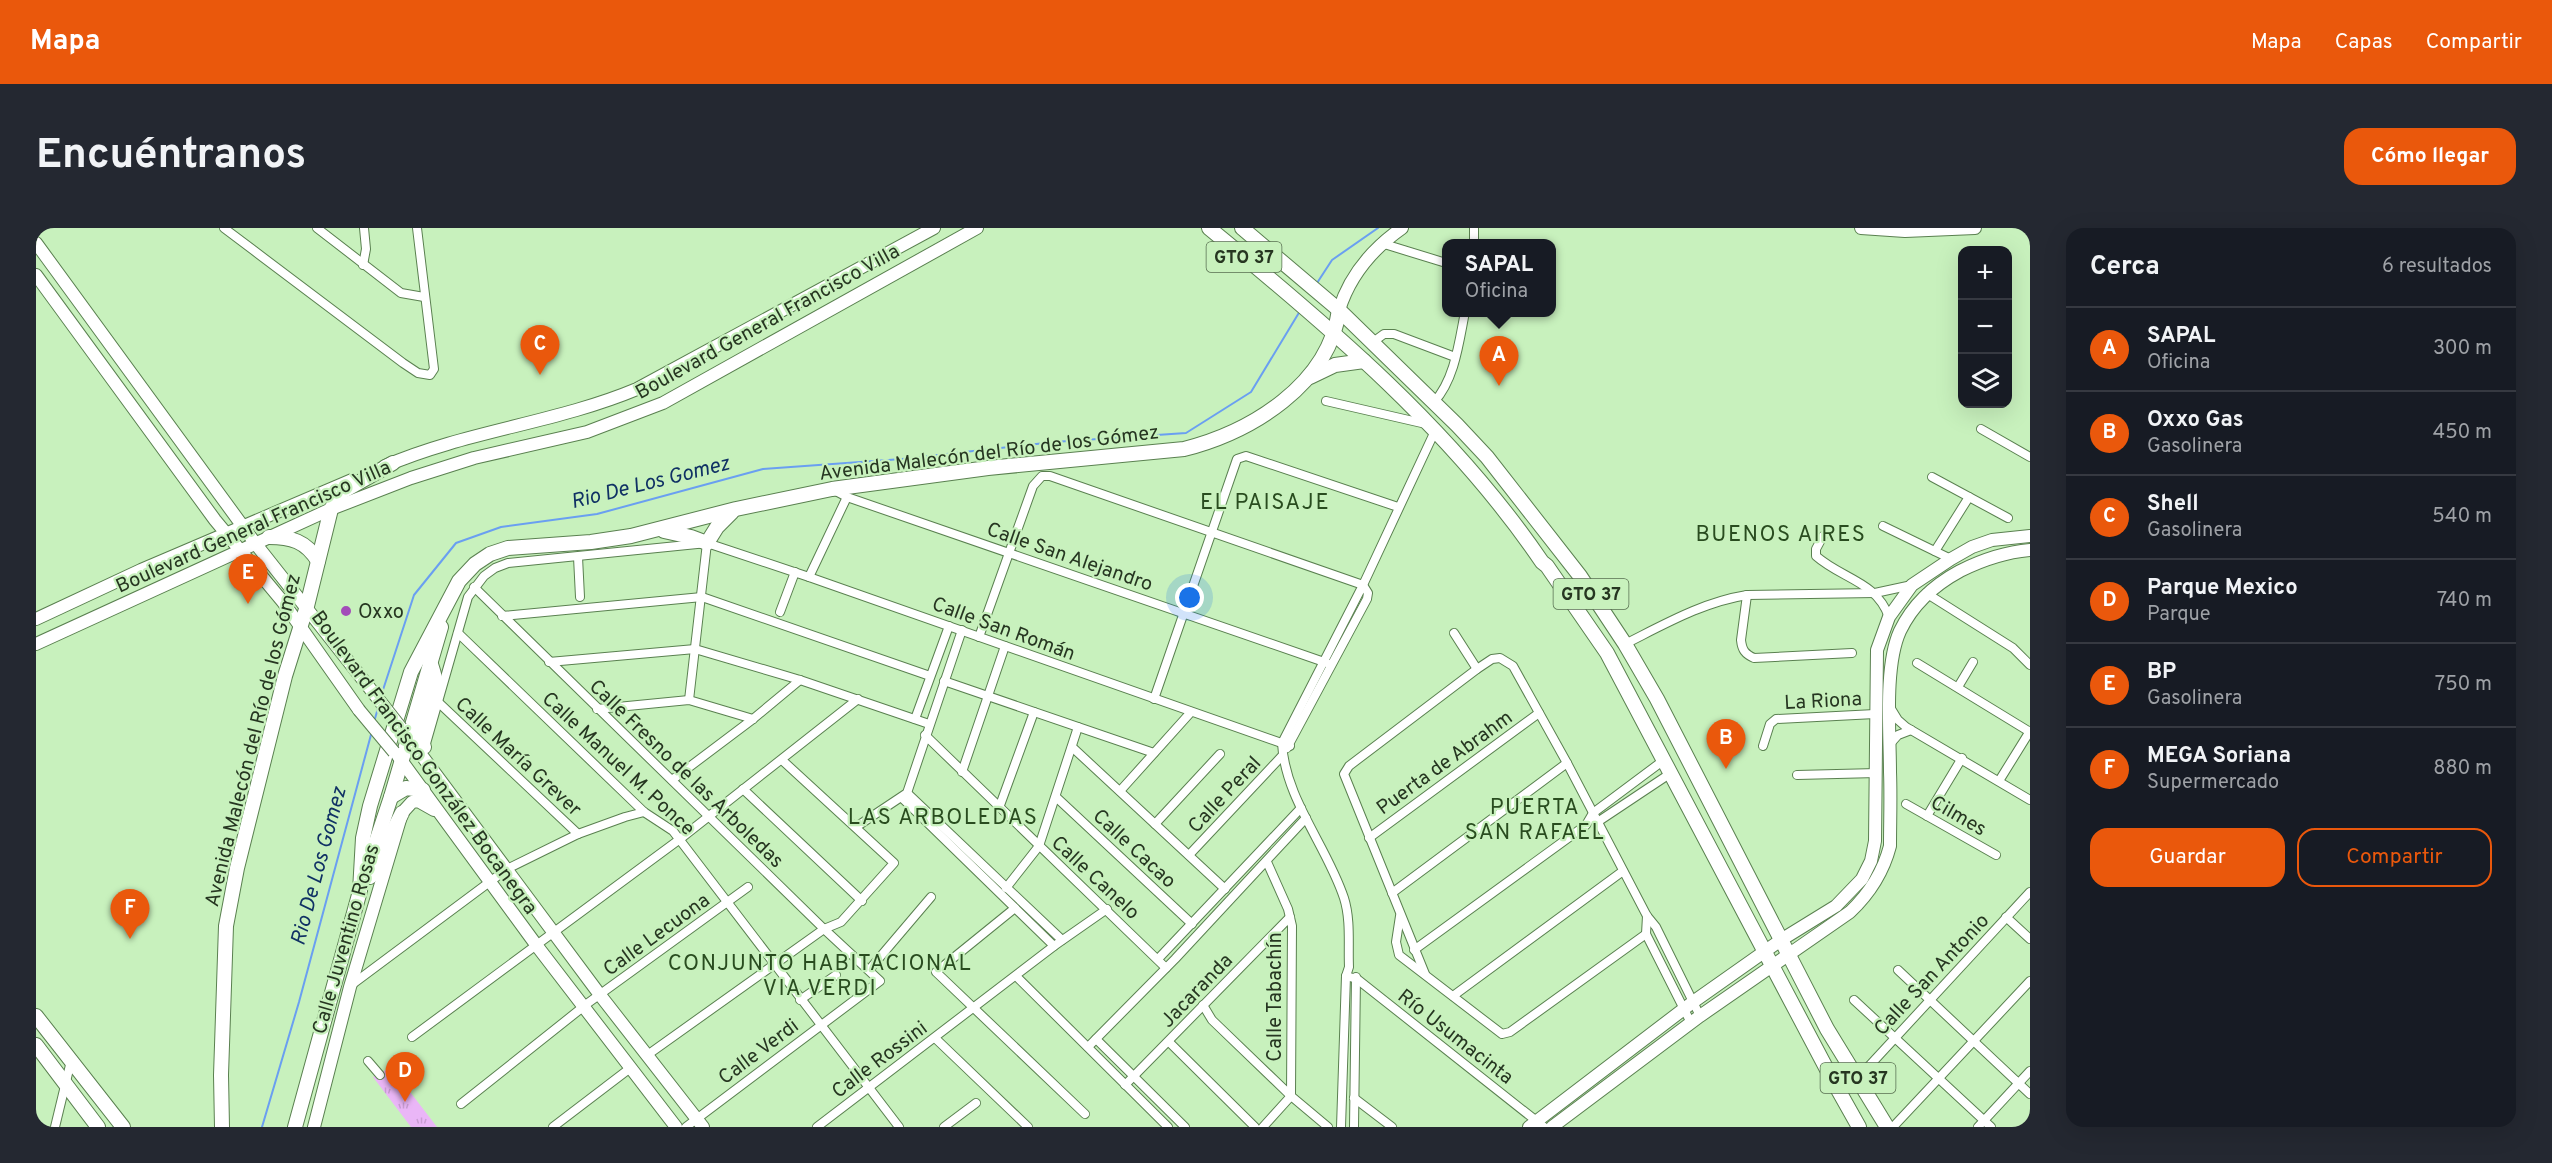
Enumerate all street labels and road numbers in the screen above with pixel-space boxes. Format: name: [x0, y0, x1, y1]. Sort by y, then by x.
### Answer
street label: Boulevard General Francisco Villa: [631, 239, 905, 406]
road number: GTO 37: [1206, 242, 1282, 272]
street label: Avenida Malecón del Río de los Gómez: [818, 420, 1161, 488]
street label: Boulevard General Francisco Villa: [112, 455, 395, 600]
street label: Calle San Alejandro: [983, 517, 1156, 599]
street label: Avenida Malecón del Río de los Gómez: [200, 571, 308, 910]
road number: GTO 37: [1554, 579, 1628, 609]
street label: Calle San Román: [928, 592, 1079, 668]
street label: Boulevard Francisco González Bocanegra: [304, 606, 543, 920]
street label: Calle Fresno de las Arboledas: [583, 674, 789, 874]
street label: Calle Manuel M. Ponce: [536, 687, 700, 842]
street label: La Riona: [1784, 687, 1863, 717]
street label: Calle María Grever: [449, 692, 587, 823]
street label: Puerta de Abrahm: [1372, 705, 1518, 822]
street label: Calle Peral: [1183, 751, 1268, 839]
street label: Cilmes: [1925, 790, 1991, 843]
street label: Calle Cacao: [1086, 804, 1181, 895]
street label: Calle Canelo: [1045, 831, 1144, 926]
street label: Calle Juventino Rosas: [307, 842, 386, 1038]
street label: Calle Lecuona: [599, 888, 716, 983]
street label: Calle San Antonio: [1869, 909, 1996, 1042]
street label: Calle Tabachín: [1263, 932, 1289, 1062]
street label: Jacaranda: [1156, 949, 1239, 1034]
street label: Río Usumacinta: [1392, 984, 1518, 1091]
street label: Calle Verdi: [714, 1014, 805, 1091]
street label: Calle Rossini: [827, 1016, 933, 1105]
road number: GTO 37: [1820, 1063, 1896, 1093]

